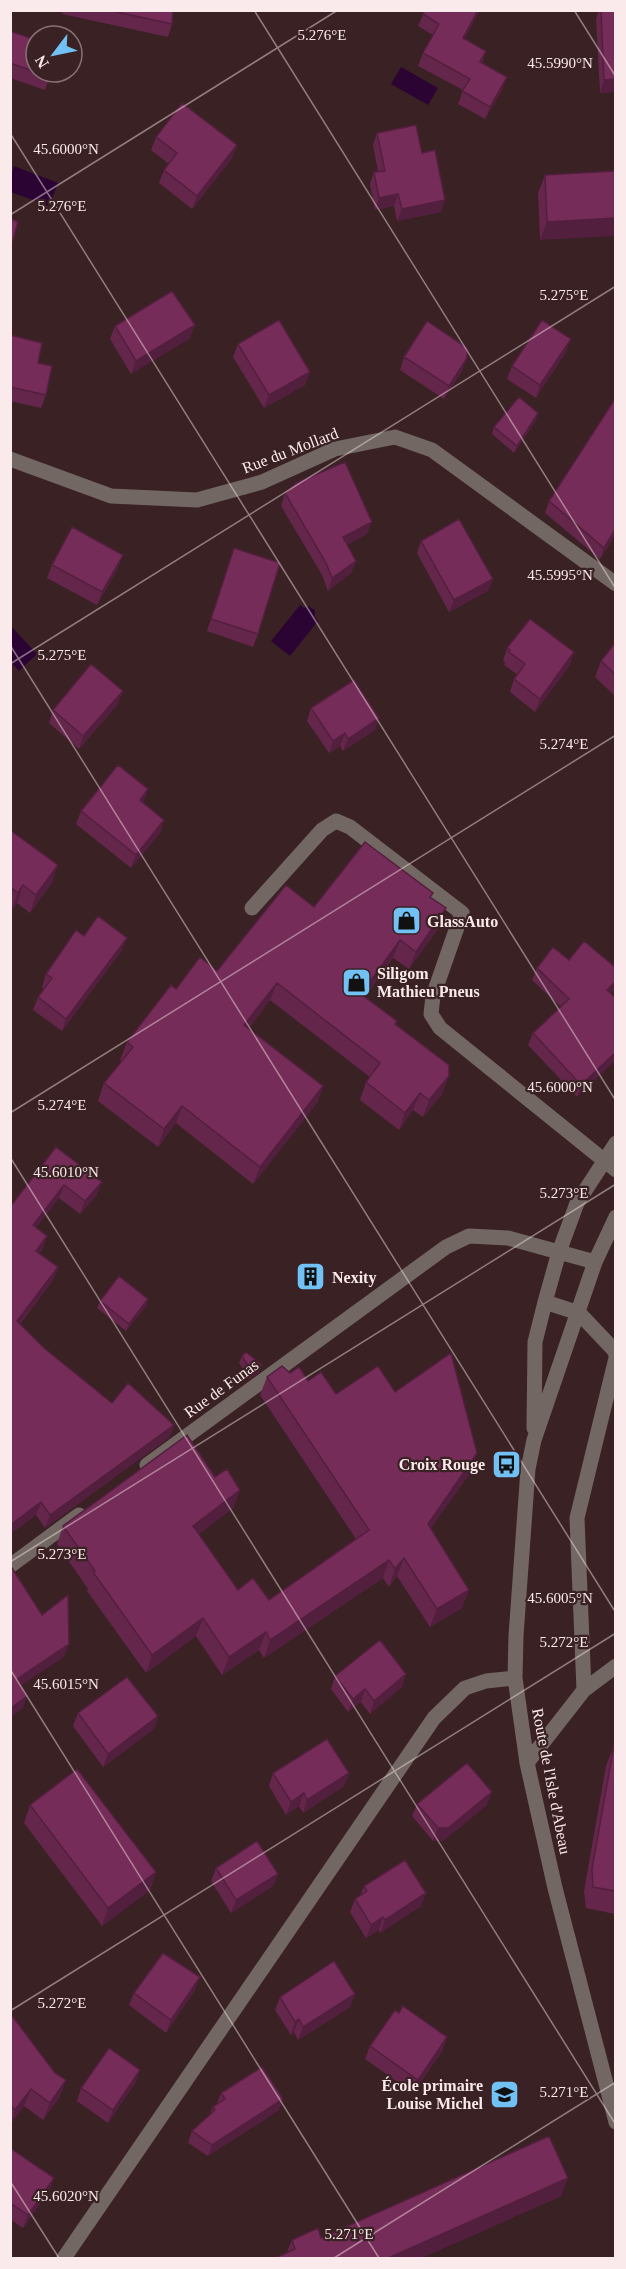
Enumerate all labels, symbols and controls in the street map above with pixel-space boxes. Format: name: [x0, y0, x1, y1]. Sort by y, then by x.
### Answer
north arrow: [24, 24, 84, 84]
text: 5.276°E: [298, 27, 346, 43]
text: N: [31, 52, 52, 71]
text: 45.5990°N: [527, 55, 593, 71]
text: 45.6000°N: [33, 141, 99, 157]
text: 5.276°E: [38, 198, 86, 214]
text: 5.275°E: [540, 287, 588, 303]
street label: Rue du Mollard: [240, 424, 341, 477]
text: 45.5995°N: [527, 567, 593, 583]
text: 5.275°E: [38, 647, 86, 663]
text: 5.274°E: [540, 736, 588, 752]
shop icon: GlassAuto: [390, 905, 422, 937]
place label: GlassAuto: [427, 913, 498, 930]
place label: Siligom Mathieu Pneus: [377, 965, 480, 1000]
shop icon: Siligom Mathieu Pneus: [340, 966, 372, 998]
text: 45.6000°N: [527, 1079, 593, 1095]
text: 5.274°E: [38, 1097, 86, 1113]
text: 45.6010°N: [33, 1164, 99, 1180]
text: 5.273°E: [540, 1185, 588, 1201]
building icon: Nexity: [295, 1261, 327, 1293]
place label: Nexity: [332, 1269, 376, 1287]
street label: Rue de Funas: [181, 1356, 262, 1421]
bus stop icon: Croix Rouge: [490, 1448, 522, 1480]
place label: Croix Rouge: [399, 1456, 485, 1474]
text: 5.273°E: [38, 1546, 86, 1562]
text: 45.6005°N: [527, 1590, 593, 1606]
text: 5.272°E: [540, 1634, 588, 1650]
text: 45.6015°N: [33, 1676, 99, 1692]
street label: Route de l'Isle d'Abeau: [529, 1707, 574, 1856]
text: 5.272°E: [38, 1995, 86, 2011]
place label: École primaire Louise Michel: [382, 2076, 484, 2112]
school or university icon: École primaire Louise Michel: [488, 2078, 520, 2110]
text: 5.271°E: [540, 2084, 588, 2100]
text: 45.6020°N: [33, 2188, 99, 2204]
text: 5.271°E: [325, 2226, 373, 2242]

